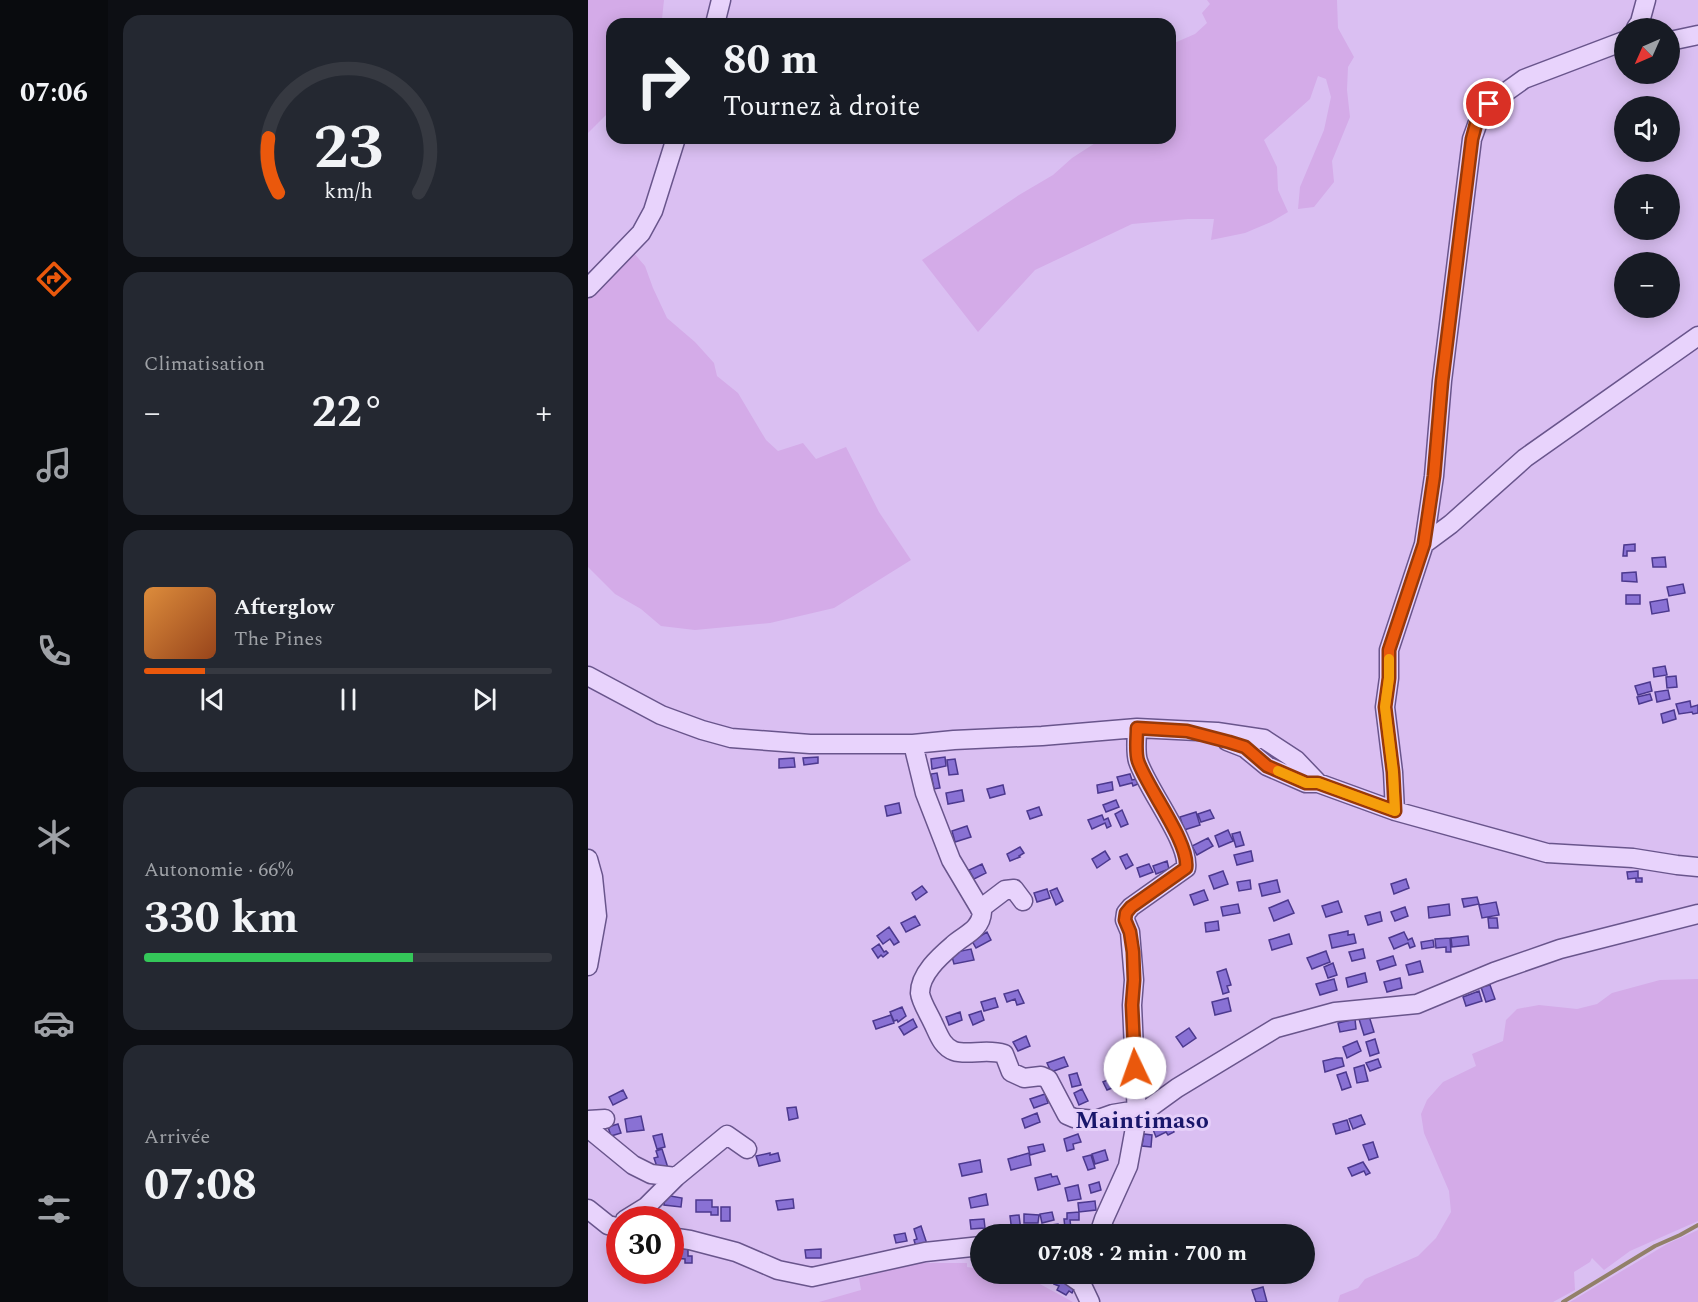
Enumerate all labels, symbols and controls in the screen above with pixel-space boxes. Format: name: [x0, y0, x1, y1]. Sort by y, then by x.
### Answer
north arrow: [1614, 18, 1680, 84]
map controls: [1614, 18, 1680, 318]
text: 80 m: [723, 29, 818, 92]
icon: right: [624, 42, 702, 120]
text: 07:06: [20, 72, 88, 114]
pin: [1463, 78, 1514, 129]
text: Tournez à droite: [723, 86, 920, 128]
icon: arrive: [1472, 87, 1505, 120]
button: sound: [1614, 96, 1680, 162]
text: 23: [313, 101, 383, 196]
button: +: [1614, 174, 1680, 240]
text: km/h: [324, 176, 372, 209]
button: −: [1614, 252, 1680, 318]
icon: directions: [33, 258, 75, 300]
text: Climatisation: [144, 349, 265, 379]
text: 22°: [312, 378, 385, 447]
text: −: [144, 388, 161, 438]
text: +: [536, 388, 552, 438]
icon: music: [33, 444, 75, 486]
text: Afterglow: [234, 591, 334, 624]
text: The Pines: [234, 624, 323, 654]
icon: phone: [33, 630, 75, 672]
icon: previous: [196, 683, 229, 716]
icon: pause: [332, 683, 365, 716]
icon: next: [468, 683, 501, 716]
icon: climate: [33, 816, 75, 858]
text: Autonomie · 66%: [144, 855, 293, 885]
text: 330 km: [144, 884, 299, 953]
icon: car: [33, 1002, 75, 1044]
position arrow: [1103, 1036, 1167, 1100]
district label: Maintimaso: [1075, 1103, 1209, 1139]
text: Arrivée: [144, 1122, 210, 1152]
text: 07:08: [144, 1151, 257, 1220]
icon: filters: [33, 1188, 75, 1230]
speed limit sign: 30: [606, 1206, 684, 1284]
text: 07:08 · 2 min · 700 m: [1038, 1237, 1247, 1270]

